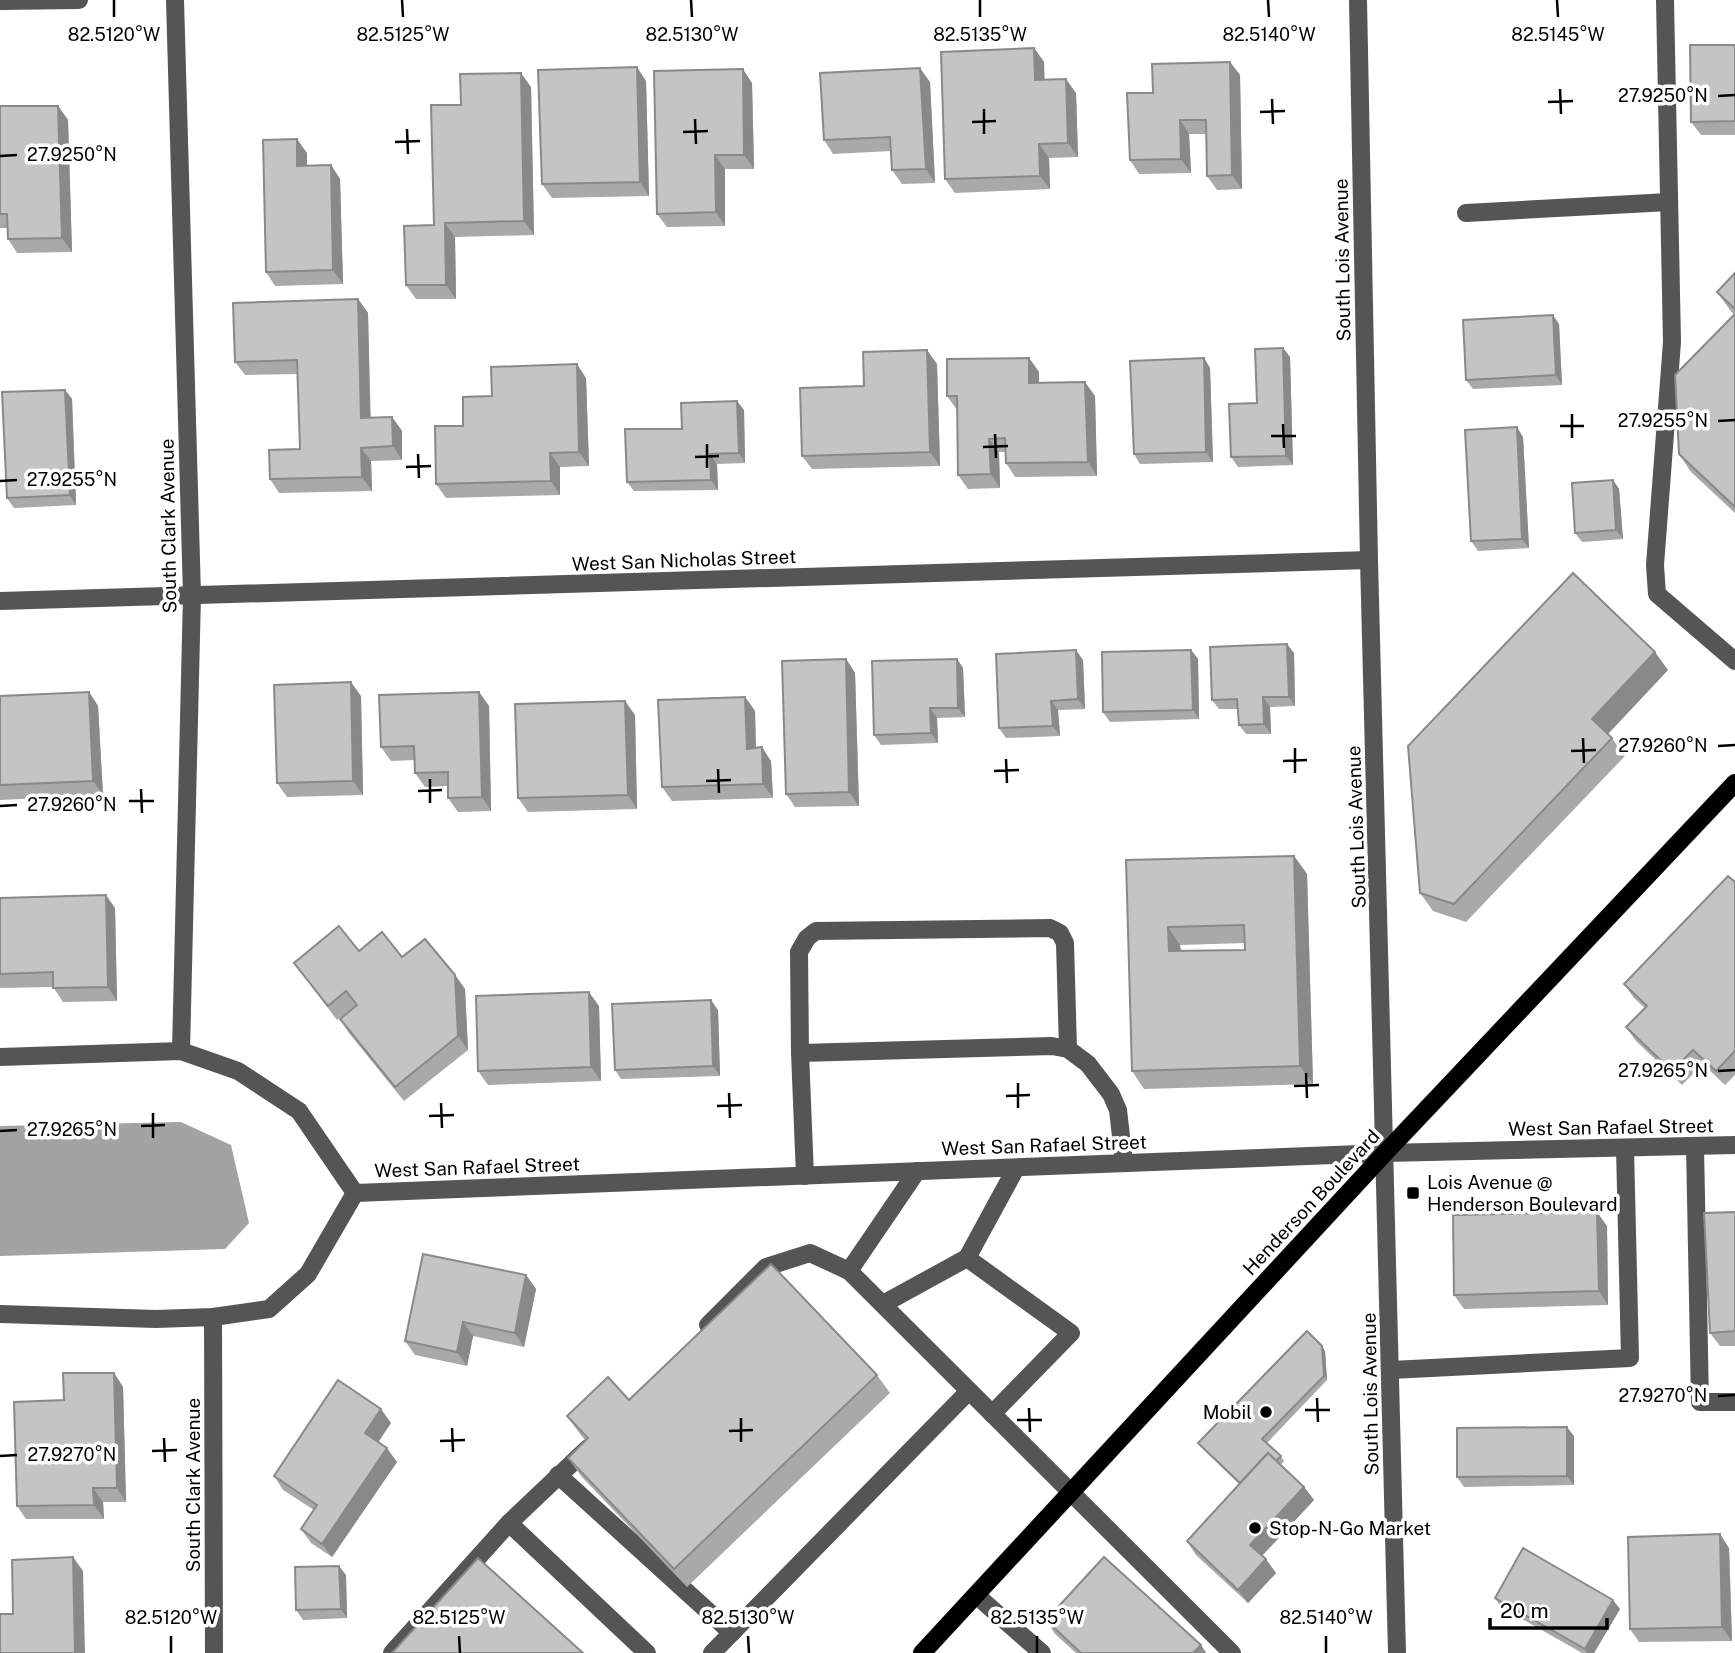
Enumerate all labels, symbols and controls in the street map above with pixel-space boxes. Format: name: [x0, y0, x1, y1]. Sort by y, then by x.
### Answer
text: 82.5120°W: [68, 24, 160, 45]
text: 82.5125°W: [356, 24, 450, 45]
text: 82.5130°W: [645, 24, 739, 45]
text: 82.5135°W: [933, 24, 1027, 45]
text: 82.5140°W: [1222, 24, 1316, 45]
text: 82.5145°W: [1511, 24, 1605, 45]
text: 27.9250°N: [1618, 85, 1708, 106]
text: 27.9250°N: [27, 144, 117, 165]
street label: South Lois Avenue: [1330, 178, 1354, 342]
text: 27.9255°N: [1618, 410, 1708, 431]
street label: South Clark Avenue: [155, 438, 181, 614]
text: 27.9255°N: [27, 469, 117, 490]
street label: West San Nicholas Street: [571, 545, 797, 575]
text: 27.9260°N: [1618, 735, 1708, 756]
street label: South Lois Avenue: [1342, 745, 1370, 909]
text: 27.9260°N: [27, 794, 117, 815]
text: 27.9265°N: [1618, 1060, 1708, 1081]
street label: West San Rafael Street: [1508, 1114, 1714, 1140]
text: 27.9265°N: [27, 1119, 117, 1140]
street label: Henderson Boulevard: [1238, 1125, 1384, 1279]
street label: West San Rafael Street: [941, 1130, 1147, 1160]
street label: West San Rafael Street: [374, 1152, 580, 1182]
place label: Lois Avenue @ Henderson Boulevard: [1427, 1171, 1618, 1215]
marker: Lois Avenue @ Henderson Boulevard: [1405, 1185, 1421, 1201]
street label: South Lois Avenue: [1358, 1312, 1382, 1476]
text: 27.9270°N: [1619, 1385, 1707, 1406]
street label: South Clark Avenue: [182, 1398, 204, 1572]
place label: Mobil: [1203, 1401, 1252, 1423]
marker: Mobil: [1258, 1404, 1274, 1420]
text: 27.9270°N: [28, 1444, 116, 1465]
place label: Stop-N-Go Market: [1269, 1517, 1431, 1539]
marker: Stop-N-Go Market: [1247, 1520, 1263, 1536]
scale bar: [1490, 1586, 1607, 1630]
text: 20 m: [1500, 1598, 1549, 1623]
text: 82.5120°W: [125, 1607, 217, 1628]
text: 82.5125°W: [412, 1607, 506, 1628]
text: 82.5130°W: [701, 1607, 795, 1628]
text: 82.5135°W: [990, 1607, 1084, 1628]
text: 82.5140°W: [1279, 1607, 1373, 1628]

